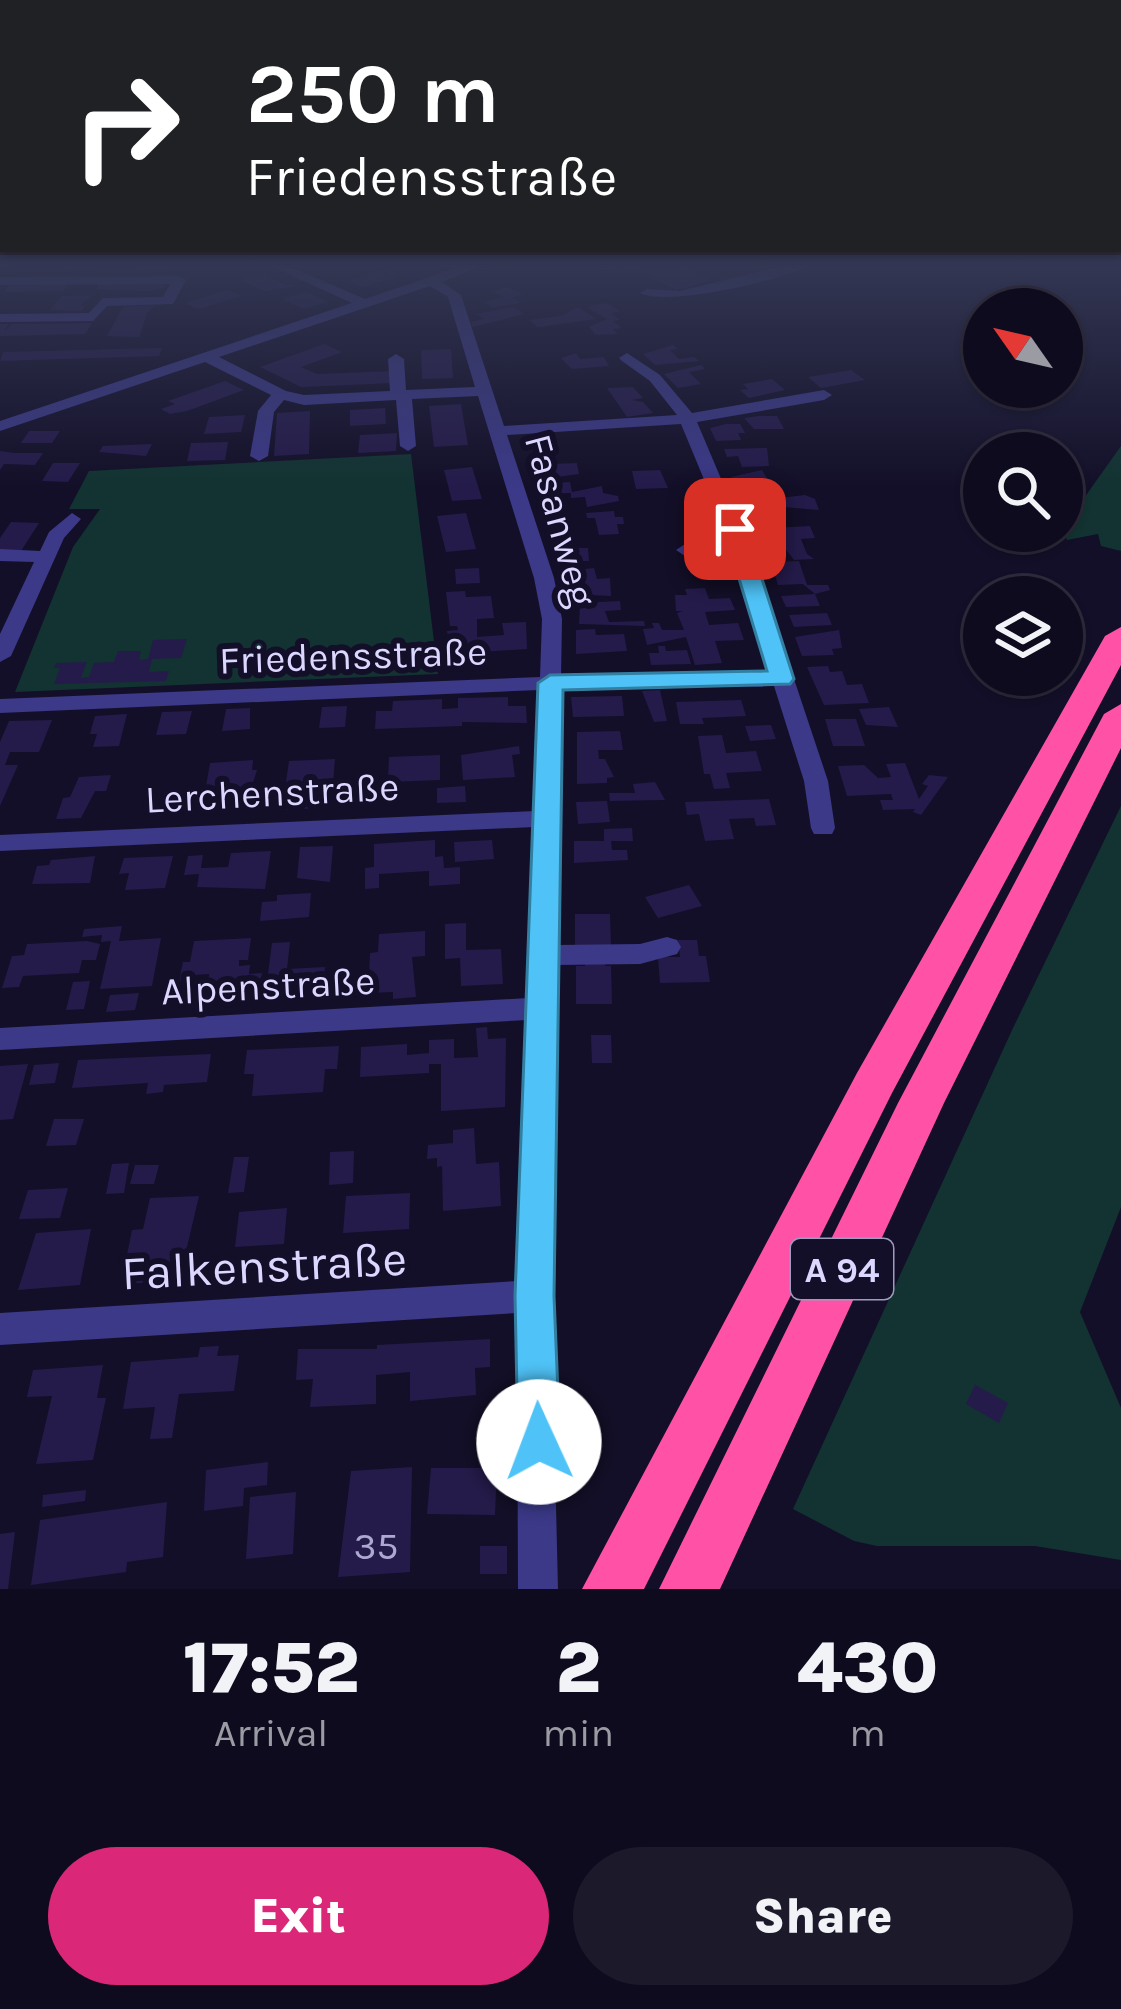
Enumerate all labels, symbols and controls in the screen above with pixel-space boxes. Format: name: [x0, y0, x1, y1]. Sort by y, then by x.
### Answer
text: 250 m: [246, 45, 500, 143]
icon: right: [48, 48, 204, 204]
text: Friedensstraße: [246, 145, 617, 209]
north arrow: [963, 288, 1083, 408]
map controls: [963, 288, 1083, 696]
street label: Fasanweg: [515, 429, 605, 612]
button: search: [963, 432, 1083, 552]
pin: [684, 478, 786, 580]
icon: arrive: [702, 496, 768, 562]
button: layers: [963, 576, 1083, 696]
street label: Friedensstraße: [218, 628, 488, 684]
street label: Lerchenstraße: [144, 763, 400, 823]
street label: Alpenstraße: [160, 957, 376, 1015]
street label: Falkenstraße: [120, 1231, 408, 1301]
road number: A 94: [791, 1239, 893, 1299]
position arrow: [476, 1379, 602, 1505]
house number: 35: [353, 1523, 399, 1569]
text: 17:52: [183, 1626, 360, 1710]
text: 2: [555, 1626, 601, 1710]
text: 430: [797, 1626, 938, 1710]
text: Arrival: [214, 1710, 328, 1756]
text: min: [542, 1710, 614, 1756]
text: m: [849, 1710, 886, 1756]
button: Exit: [48, 1847, 549, 1985]
button: Share: [573, 1847, 1073, 1985]

